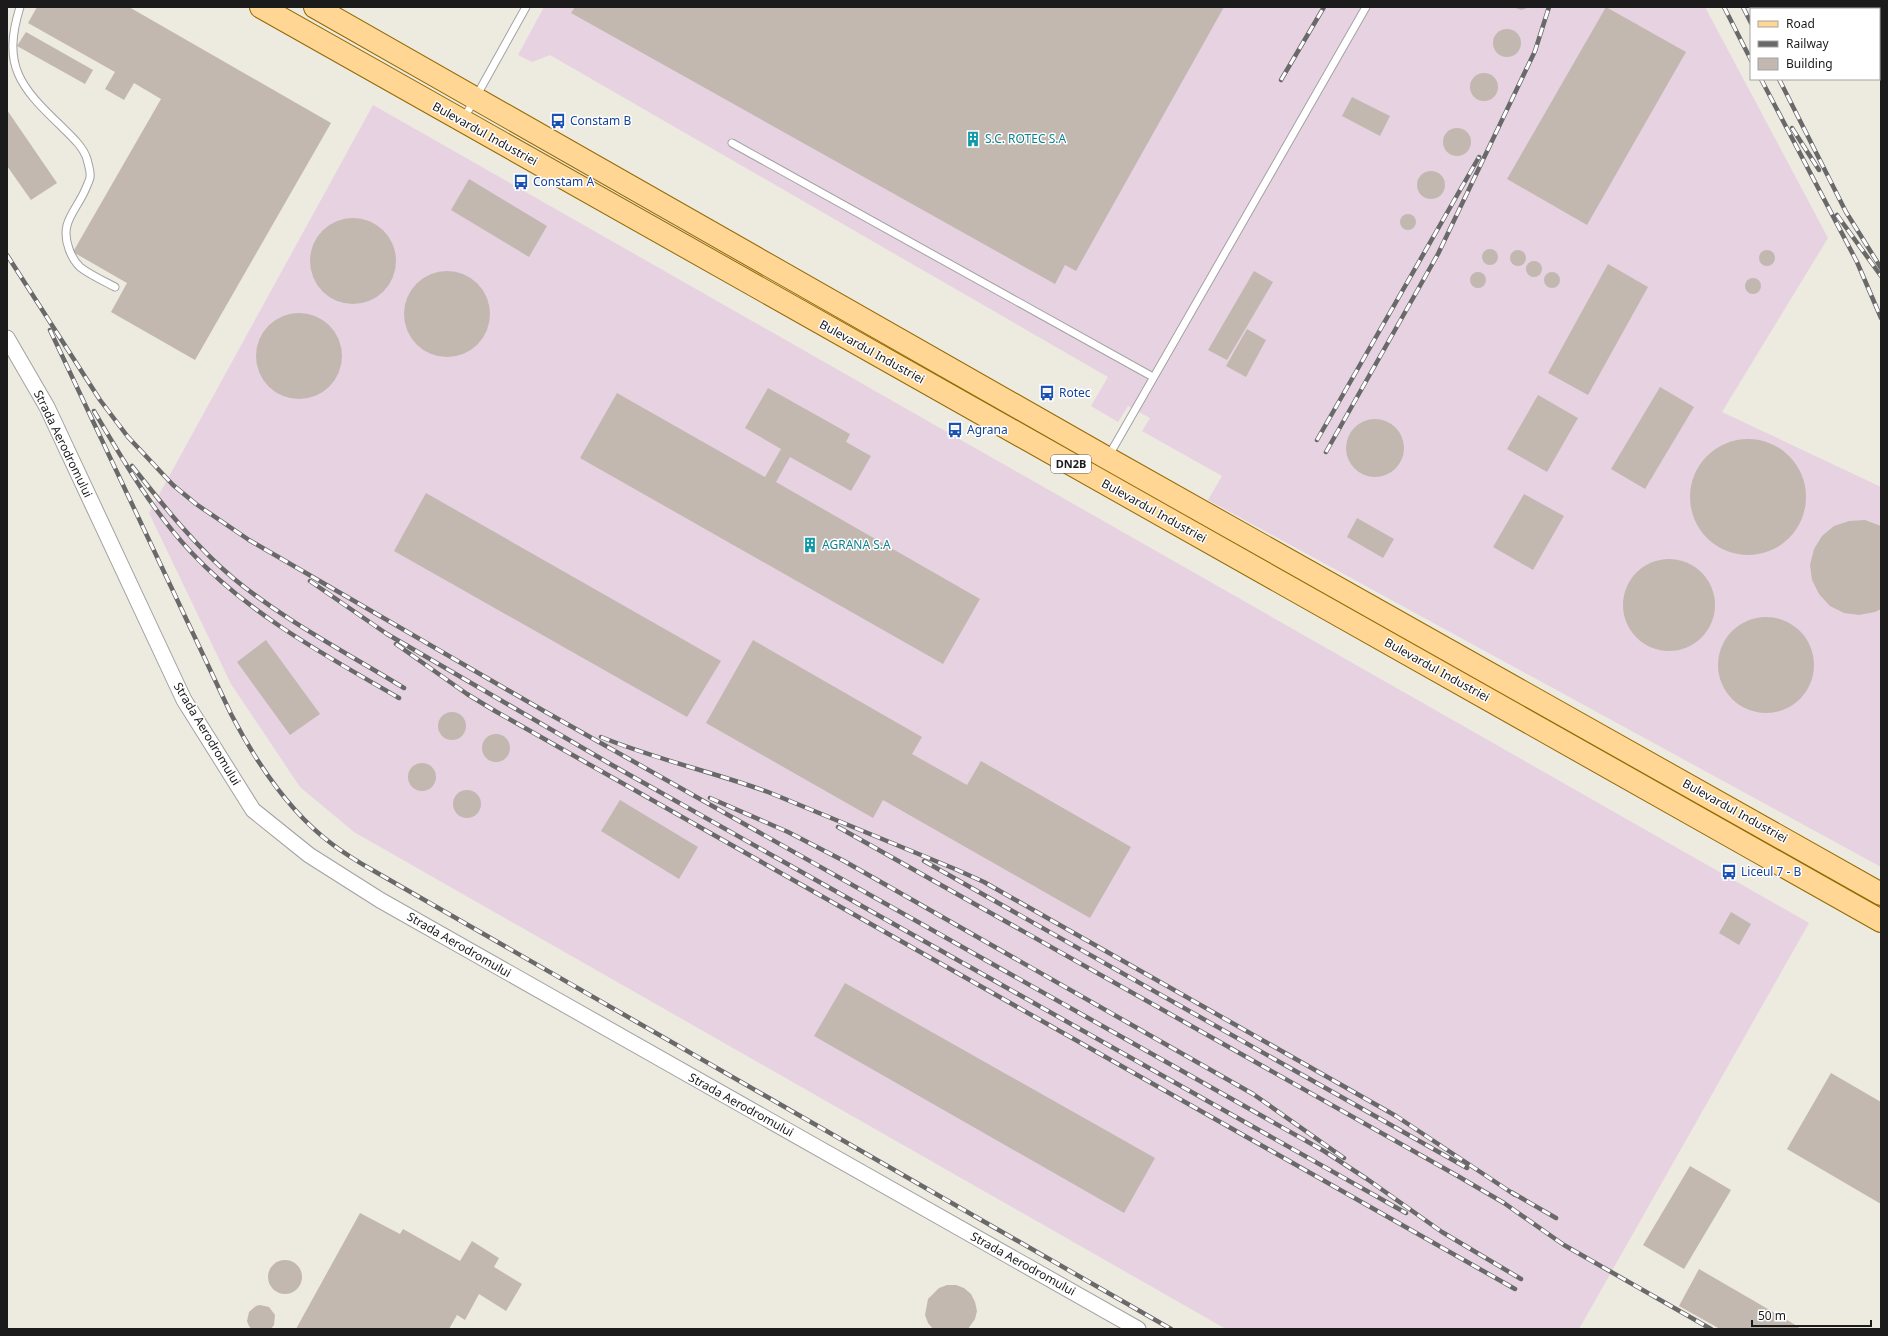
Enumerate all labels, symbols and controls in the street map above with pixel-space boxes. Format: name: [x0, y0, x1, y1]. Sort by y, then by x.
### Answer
legend: [1750, 8, 1880, 80]
text: Road: [1786, 15, 1815, 32]
text: Railway: [1786, 35, 1830, 52]
text: Building: [1786, 55, 1833, 72]
street label: Bulevardul Industriei: [430, 98, 541, 170]
bus stop icon: Constam B: [549, 112, 567, 130]
place label: Constam B: [570, 112, 631, 129]
building icon: S.C. ROTEC S.A: [964, 130, 982, 148]
place label: S.C. ROTEC S.A: [985, 130, 1066, 147]
bus stop icon: Constam A: [512, 173, 530, 191]
place label: Constam A: [533, 173, 594, 190]
street label: Bulevardul Industriei: [817, 316, 928, 388]
bus stop icon: Rotec: [1038, 384, 1056, 402]
place label: Rotec: [1059, 384, 1091, 401]
street label: Strada Aerodromului: [30, 387, 97, 500]
bus stop icon: Agrana: [946, 421, 964, 439]
place label: Agrana: [967, 421, 1008, 438]
road number: DN2B: [1051, 455, 1091, 473]
street label: Bulevardul Industriei: [1099, 475, 1210, 547]
building icon: AGRANA S.A: [801, 536, 819, 554]
place label: AGRANA S.A: [822, 536, 891, 553]
street label: Bulevardul Industriei: [1382, 634, 1493, 706]
street label: Strada Aerodromului: [170, 679, 245, 789]
street label: Bulevardul Industriei: [1680, 775, 1791, 847]
bus stop icon: Liceul 7 - B: [1720, 863, 1738, 881]
place label: Liceul 7 - B: [1741, 863, 1802, 880]
street label: Strada Aerodromului: [404, 908, 514, 981]
street label: Strada Aerodromului: [686, 1069, 797, 1141]
street label: Strada Aerodromului: [968, 1228, 1079, 1300]
scale bar: [1752, 1302, 1871, 1328]
text: 50 m: [1758, 1307, 1786, 1324]

